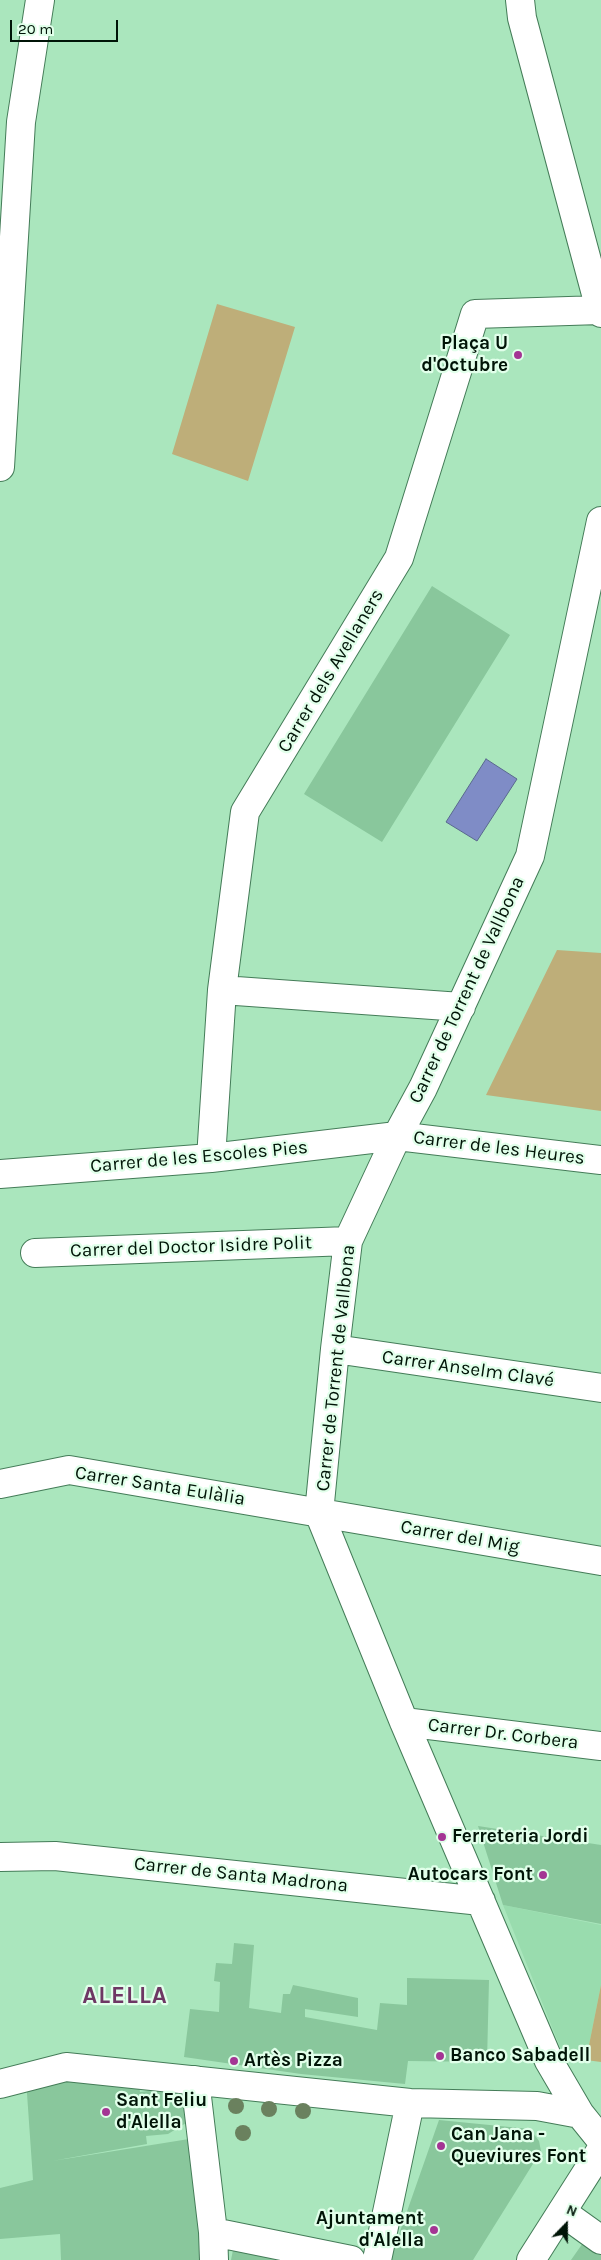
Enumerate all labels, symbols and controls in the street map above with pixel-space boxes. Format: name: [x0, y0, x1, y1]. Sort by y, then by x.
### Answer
scale bar: [12, 10, 120, 42]
text: 20 m: [18, 20, 53, 38]
place label: Plaça U d'Octubre: [421, 333, 508, 377]
marker: Plaça U d'Octubre: [512, 349, 524, 361]
street label: Carrer dels Avellaners: [273, 585, 389, 757]
street label: Carrer de Torrent de Vallbona: [404, 873, 530, 1107]
street label: Carrer de les Heures: [412, 1126, 586, 1170]
street label: Carrer de les Escoles Pies: [89, 1136, 309, 1178]
street label: Carrer del Doctor Isidre Polit: [70, 1231, 312, 1263]
street label: Carrer de Torrent de Vallbona: [312, 1244, 360, 1492]
street label: Carrer Anselm Clavé: [381, 1346, 555, 1392]
street label: Carrer Santa Eulàlia: [73, 1461, 247, 1511]
street label: Carrer del Mig: [399, 1515, 521, 1559]
street label: Carrer Dr. Corbera: [426, 1713, 580, 1755]
place label: Ferreteria Jordi: [452, 1826, 589, 1848]
marker: Ferreteria Jordi: [436, 1831, 448, 1843]
street label: Carrer de Santa Madrona: [133, 1852, 349, 1898]
place label: Autocars Font: [408, 1864, 533, 1886]
marker: Autocars Font: [537, 1869, 549, 1881]
district label: ALELLA: [81, 1982, 169, 2010]
place label: Banco Sabadell: [450, 2045, 590, 2067]
place label: Artès Pizza: [244, 2050, 343, 2072]
marker: Banco Sabadell: [434, 2050, 446, 2062]
marker: Artès Pizza: [228, 2055, 240, 2067]
place label: Sant Feliu d'Alella: [116, 2090, 207, 2134]
marker: Sant Feliu d'Alella: [100, 2106, 112, 2118]
place label: Can Jana - Queviures Font: [451, 2124, 586, 2168]
marker: Can Jana - Queviures Font: [435, 2140, 447, 2152]
north arrow: [541, 2200, 591, 2250]
text: N: [564, 2201, 580, 2220]
place label: Ajuntament d'Alella: [316, 2208, 424, 2252]
marker: Ajuntament d'Alella: [428, 2224, 440, 2236]

